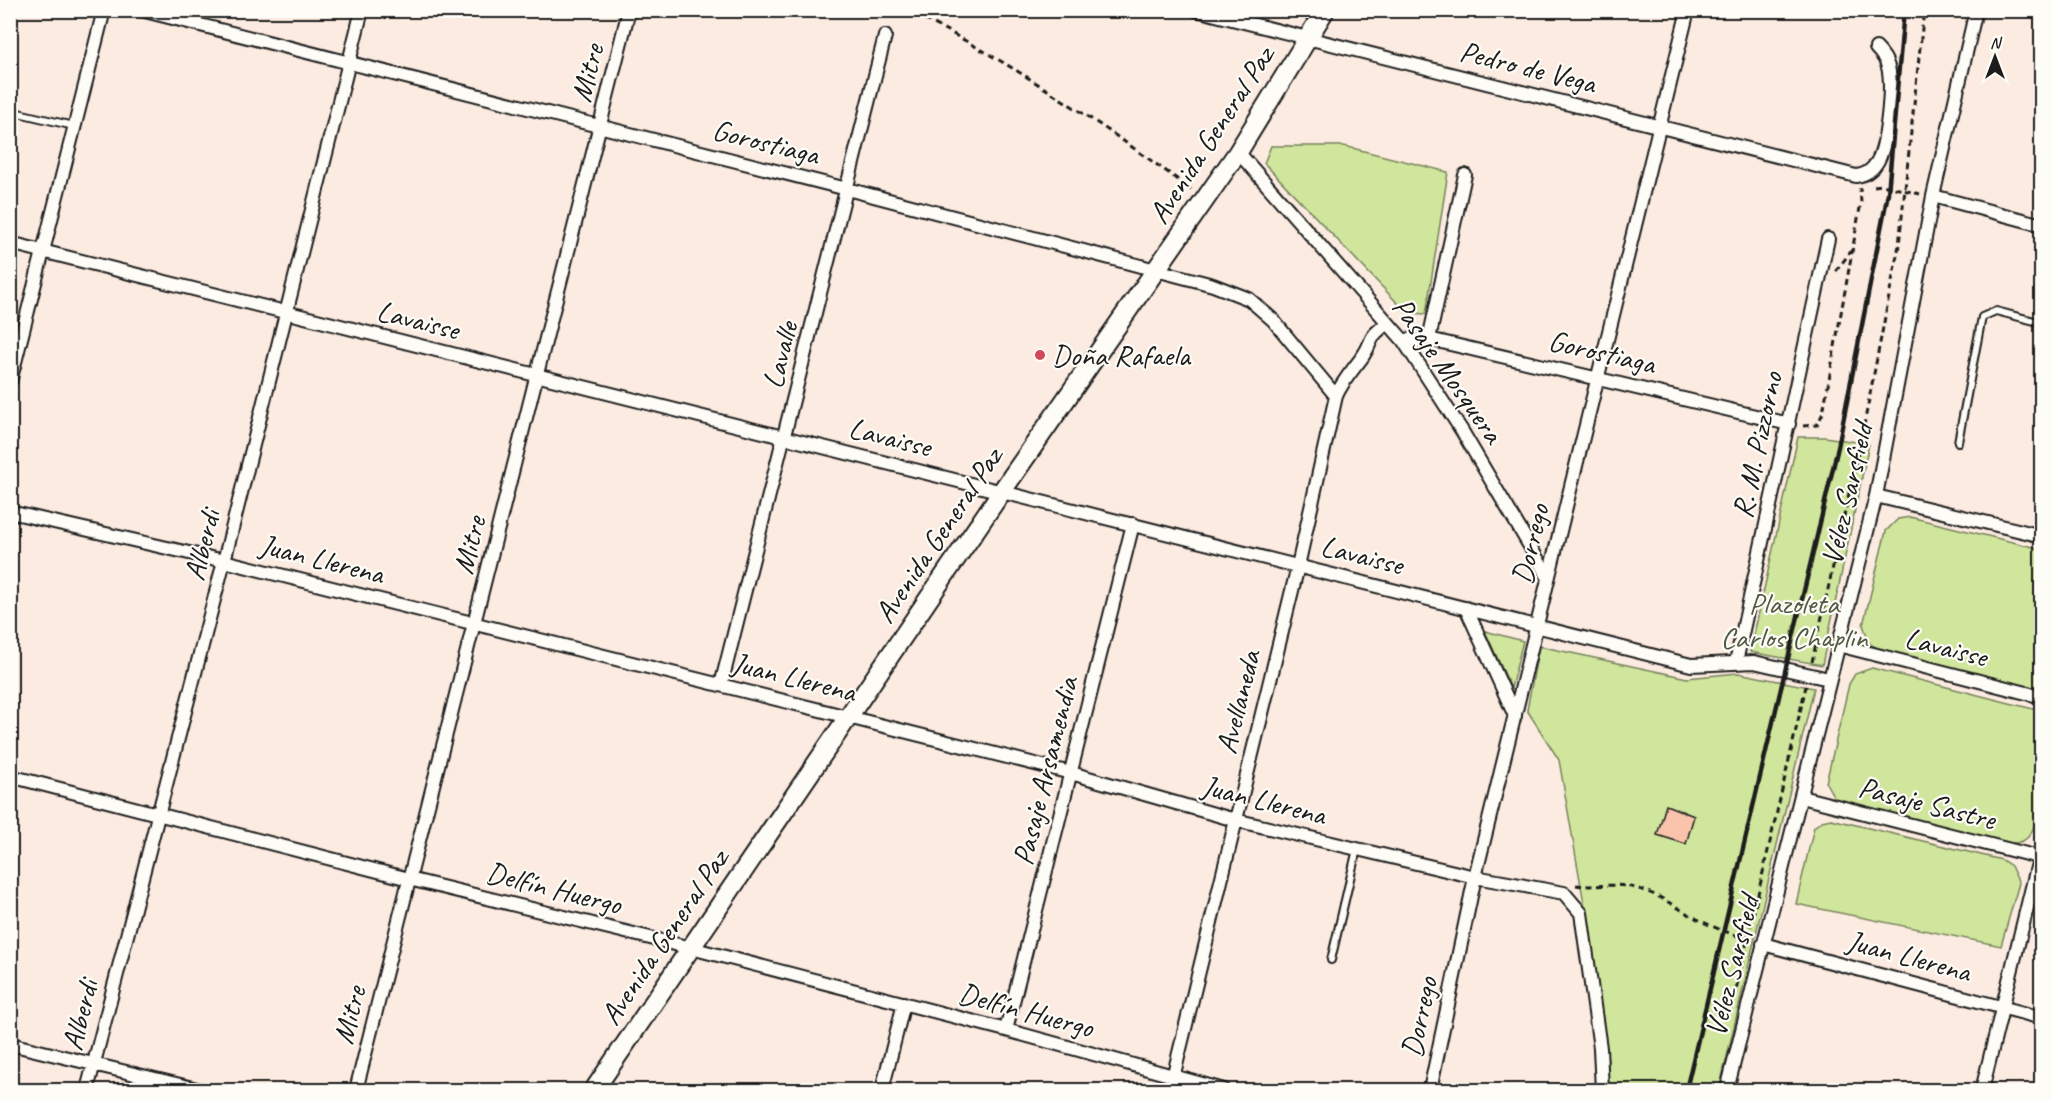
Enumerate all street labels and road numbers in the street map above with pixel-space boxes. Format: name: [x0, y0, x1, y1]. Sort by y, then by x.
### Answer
street label: Pedro de Vega: [1456, 32, 1602, 103]
street label: Avenida General Paz: [1140, 36, 1284, 231]
street label: Mitre: [562, 38, 613, 106]
street label: Gorostiaga: [709, 110, 825, 174]
street label: Pasaje Mosquera: [1384, 290, 1513, 452]
street label: Lavaisse: [373, 292, 465, 349]
street label: Lavalle: [753, 316, 807, 392]
street label: Gorostiaga: [1545, 321, 1661, 383]
street label: R. M. Pizzorno: [1723, 367, 1791, 521]
street label: Lavaisse: [845, 409, 937, 466]
street label: Vélez Sarsfield: [1812, 415, 1883, 568]
street label: Avenida General Paz: [865, 437, 1013, 630]
street label: Dorrego: [1502, 499, 1558, 588]
street label: Alberdi: [175, 503, 230, 584]
street label: Mitre: [444, 510, 495, 578]
street label: Juan Llerena: [254, 525, 390, 593]
street label: Lavaisse: [1317, 527, 1409, 584]
street label: Lavaisse: [1901, 619, 1993, 676]
street label: Juan Llerena: [726, 643, 862, 711]
street label: Avellaneda: [1207, 645, 1270, 757]
street label: Pasaje Arsamendia: [1003, 671, 1087, 869]
street label: Juan Llerena: [1196, 766, 1332, 834]
street label: Pasaje Sastre: [1855, 768, 2001, 839]
street label: Avenida General Paz: [591, 839, 739, 1032]
street label: Delfín Huergo: [483, 853, 627, 923]
street label: Vélez Sarsfield: [1696, 887, 1769, 1040]
street label: Juan Llerena: [1841, 921, 1977, 991]
street label: Dorrego: [1392, 972, 1446, 1060]
street label: Alberdi: [53, 973, 108, 1054]
street label: Delfín Huergo: [955, 974, 1099, 1047]
street label: Mitre: [324, 980, 375, 1048]

